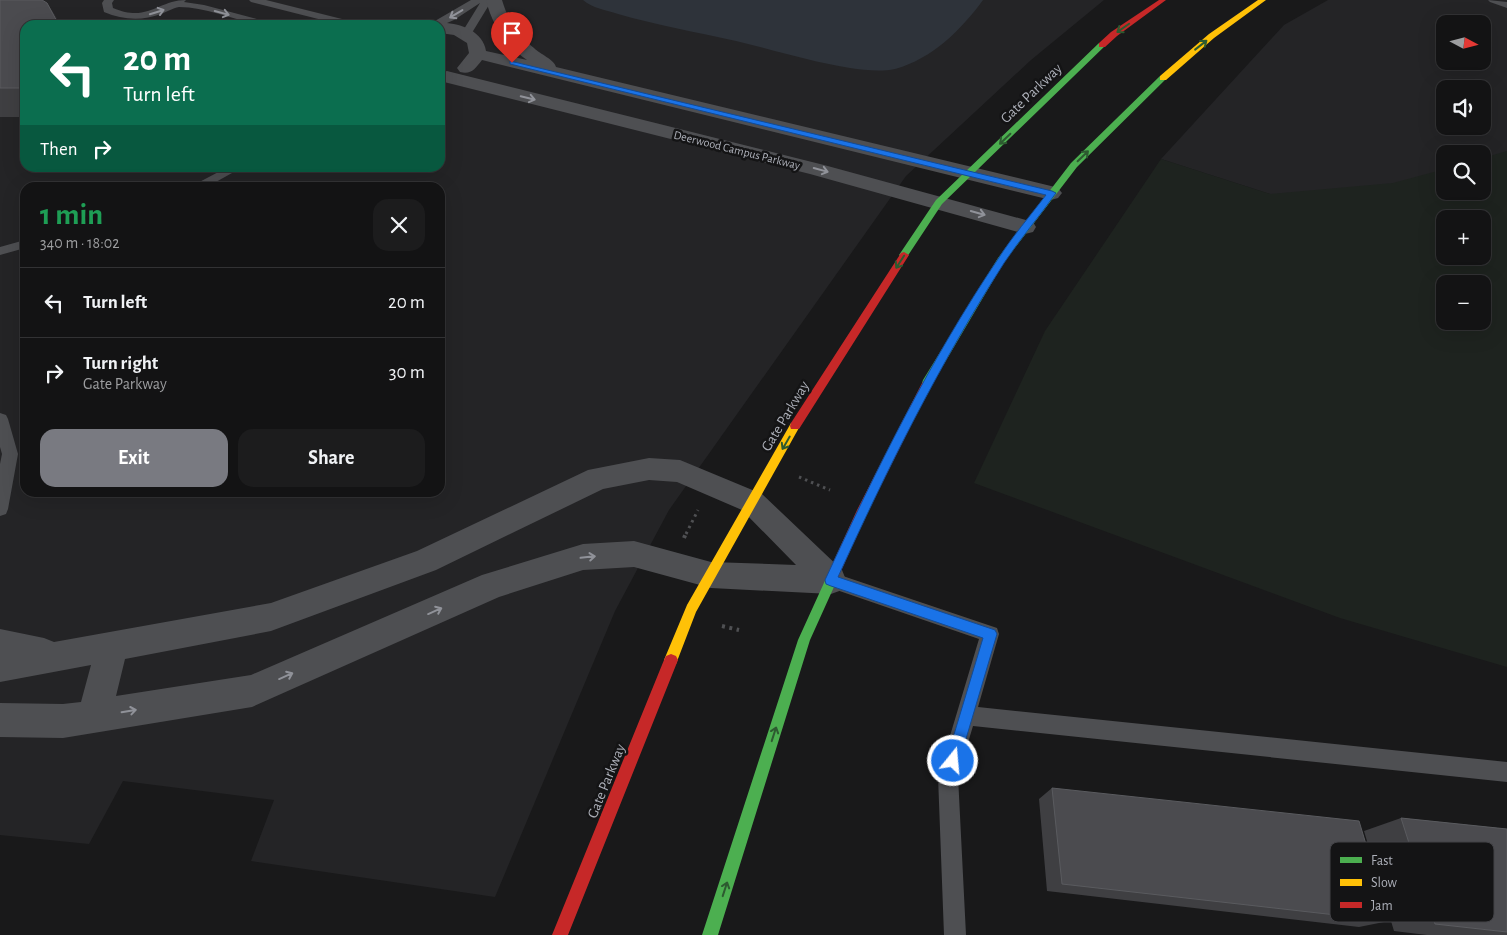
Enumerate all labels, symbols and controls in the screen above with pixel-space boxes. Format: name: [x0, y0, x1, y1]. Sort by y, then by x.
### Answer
one-way arrow: [148, 6, 164, 16]
one-way arrow: [213, 8, 229, 18]
one-way arrow: [450, 9, 464, 19]
pin: [491, 12, 533, 63]
north arrow: [1436, 15, 1491, 70]
map controls: [1436, 15, 1491, 330]
icon: arrive: [498, 19, 526, 47]
one-way arrow: [1117, 23, 1131, 33]
one-way arrow: [1194, 39, 1207, 50]
icon: left: [40, 40, 105, 105]
text: 20 m: [123, 42, 191, 77]
street label: Gate Parkway: [998, 60, 1065, 126]
button: sound: [1436, 80, 1491, 135]
text: Turn left: [123, 83, 195, 105]
one-way arrow: [520, 94, 536, 103]
street label: Deerwood Campus Parkway: [672, 128, 801, 172]
one-way arrow: [999, 133, 1011, 145]
icon: right: [88, 135, 116, 163]
text: Then: [40, 140, 78, 159]
button: search: [1436, 145, 1491, 200]
one-way arrow: [1077, 150, 1089, 162]
one-way arrow: [812, 166, 828, 176]
button: close: [373, 199, 425, 251]
text: 1 min: [40, 200, 103, 230]
one-way arrow: [969, 209, 985, 219]
button: +: [1436, 210, 1491, 265]
text: 340 m · 18:02: [40, 235, 120, 251]
one-way arrow: [895, 254, 905, 268]
button: −: [1436, 275, 1491, 330]
icon: left: [40, 289, 68, 317]
text: Turn left: [83, 293, 147, 312]
text: 20 m: [388, 293, 425, 312]
text: Turn right: [83, 354, 158, 373]
icon: right: [40, 359, 68, 387]
text: 30 m: [389, 363, 425, 382]
text: Gate Parkway: [83, 376, 167, 392]
street label: Gate Parkway: [759, 378, 812, 454]
button: Exit: [40, 429, 228, 487]
button: Share: [238, 429, 425, 487]
one-way arrow: [780, 436, 790, 450]
one-way arrow: [580, 552, 596, 562]
one-way arrow: [427, 605, 442, 615]
one-way arrow: [278, 670, 293, 680]
one-way arrow: [120, 705, 136, 715]
one-way arrow: [770, 726, 779, 742]
position arrow: [926, 734, 978, 786]
street label: Gate Parkway: [585, 741, 628, 820]
legend: [1330, 842, 1494, 922]
text: Fast: [1371, 854, 1393, 868]
text: Slow: [1371, 876, 1398, 890]
one-way arrow: [721, 881, 731, 897]
text: Jam: [1371, 899, 1393, 913]

